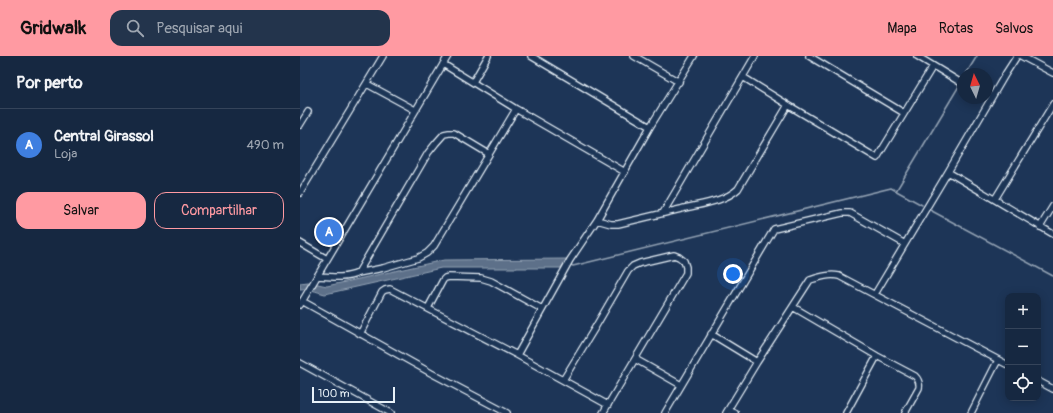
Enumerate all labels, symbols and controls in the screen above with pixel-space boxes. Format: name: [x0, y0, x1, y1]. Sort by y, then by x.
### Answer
search box: [110, 10, 390, 46]
text: Gridwalk: [20, 16, 86, 40]
icon: search: [124, 17, 146, 39]
text: Pesquisar aqui: [156, 19, 242, 38]
text: Mapa: [887, 20, 917, 37]
text: Rotas: [939, 20, 973, 37]
text: Salvos: [995, 20, 1033, 37]
north arrow: [957, 68, 993, 104]
text: Por perto: [16, 72, 83, 93]
text: Central Girassol: [54, 127, 154, 146]
text: A: [25, 137, 33, 153]
text: 490 m: [247, 137, 284, 153]
text: Loja: [54, 146, 77, 162]
button: Salvar: [16, 192, 146, 229]
button: Compartilhar: [154, 192, 284, 229]
pin: A: [316, 217, 342, 247]
your location: [723, 264, 743, 284]
map controls: [1005, 293, 1041, 401]
button: +: [1005, 293, 1041, 329]
button: −: [1005, 329, 1041, 365]
button: locate: [1005, 365, 1041, 401]
scale bar: [312, 385, 395, 404]
text: 100 m: [318, 387, 349, 400]

